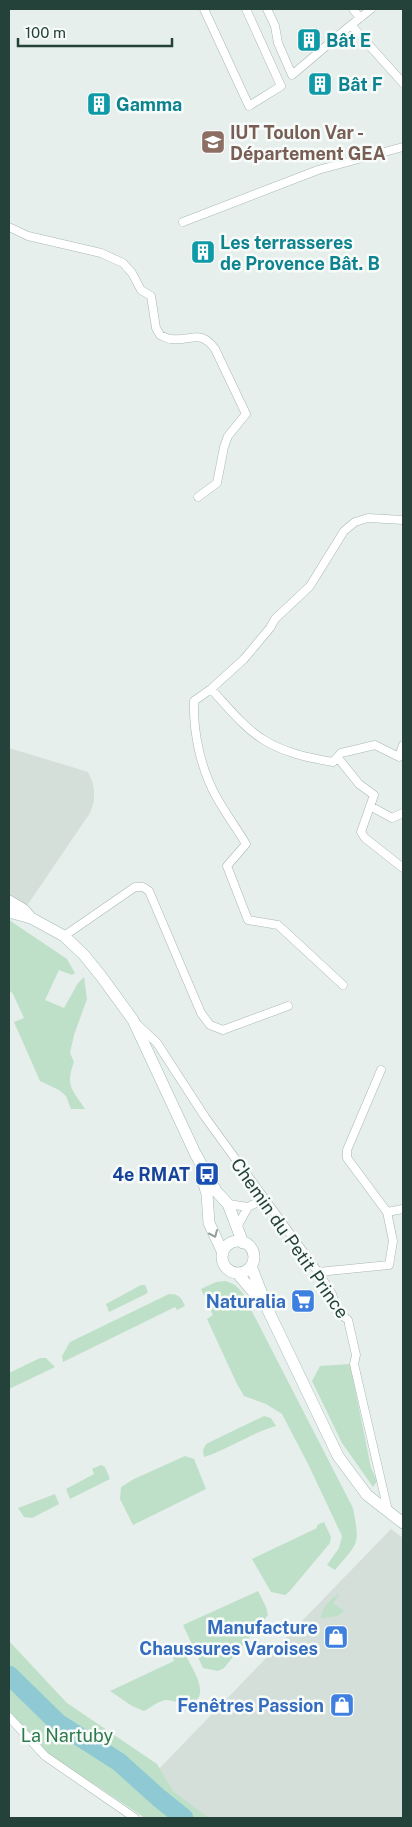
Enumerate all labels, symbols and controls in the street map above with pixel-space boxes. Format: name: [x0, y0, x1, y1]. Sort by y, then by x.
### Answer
scale bar: [18, 15, 171, 47]
text: 100 m: [25, 24, 66, 41]
building icon: Bât E: [296, 27, 322, 53]
place label: Bât E: [326, 30, 371, 51]
building icon: Bât F: [307, 71, 333, 97]
place label: Bât F: [338, 74, 383, 95]
building icon: Gamma: [86, 91, 112, 117]
place label: Gamma: [116, 94, 182, 115]
place label: IUT Toulon Var - Département GEA: [230, 122, 386, 164]
school or university icon: IUT Toulon Var - Département GEA: [200, 129, 226, 155]
place label: Les terrasseres de Provence Bât. B: [220, 232, 380, 274]
building icon: Les terrasseres de Provence Bât. B: [190, 239, 216, 265]
street label: Chemin du Petit Prince: [227, 1154, 353, 1322]
bus stop icon: 4e RMAT: [194, 1161, 220, 1187]
place label: 4e RMAT: [112, 1164, 190, 1185]
one-way arrow: [208, 1229, 218, 1238]
supermarket icon: Naturalia: [290, 1288, 316, 1314]
place label: Naturalia: [206, 1291, 286, 1312]
place label: Manufacture Chaussures Varoises: [139, 1617, 318, 1659]
shop icon: Manufacture Chaussures Varoises: [323, 1624, 349, 1650]
shop icon: Fenêtres Passion: [329, 1692, 355, 1718]
place label: Fenêtres Passion: [177, 1695, 324, 1716]
park label: La Nartuby: [21, 1725, 114, 1746]

